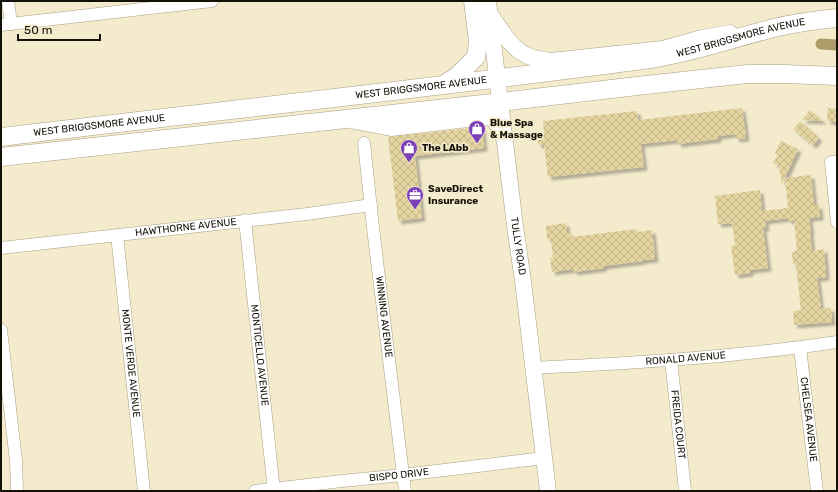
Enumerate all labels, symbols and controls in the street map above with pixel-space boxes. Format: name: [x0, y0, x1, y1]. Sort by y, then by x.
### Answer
scale bar: [18, 16, 100, 42]
street label: WEST BRIGGSMORE AVENUE: [675, 16, 806, 60]
text: 50 m: [24, 23, 52, 37]
street label: WEST BRIGGSMORE AVENUE: [355, 74, 488, 102]
street label: WEST BRIGGSMORE AVENUE: [33, 112, 166, 139]
place label: Blue Spa & Massage: [490, 117, 543, 141]
shop icon: Blue Spa & Massage: [467, 119, 487, 144]
shop icon: The LAbb: [399, 138, 419, 163]
place label: The LAbb: [422, 142, 468, 154]
place label: SaveDirect Insurance: [428, 183, 483, 207]
office icon: SaveDirect Insurance: [405, 185, 425, 210]
street label: HAWTHORNE AVENUE: [135, 216, 237, 239]
street label: TULLY ROAD: [508, 217, 528, 276]
street label: WINNING AVENUE: [373, 275, 395, 358]
street label: MONTICELLO AVENUE: [248, 304, 271, 407]
street label: MONTE VERDE AVENUE: [119, 308, 142, 418]
street label: RONALD AVENUE: [645, 349, 726, 368]
street label: CHELSEA AVENUE: [798, 376, 819, 463]
street label: FREIDA COURT: [668, 389, 688, 460]
street label: BISPO DRIVE: [369, 466, 430, 484]

